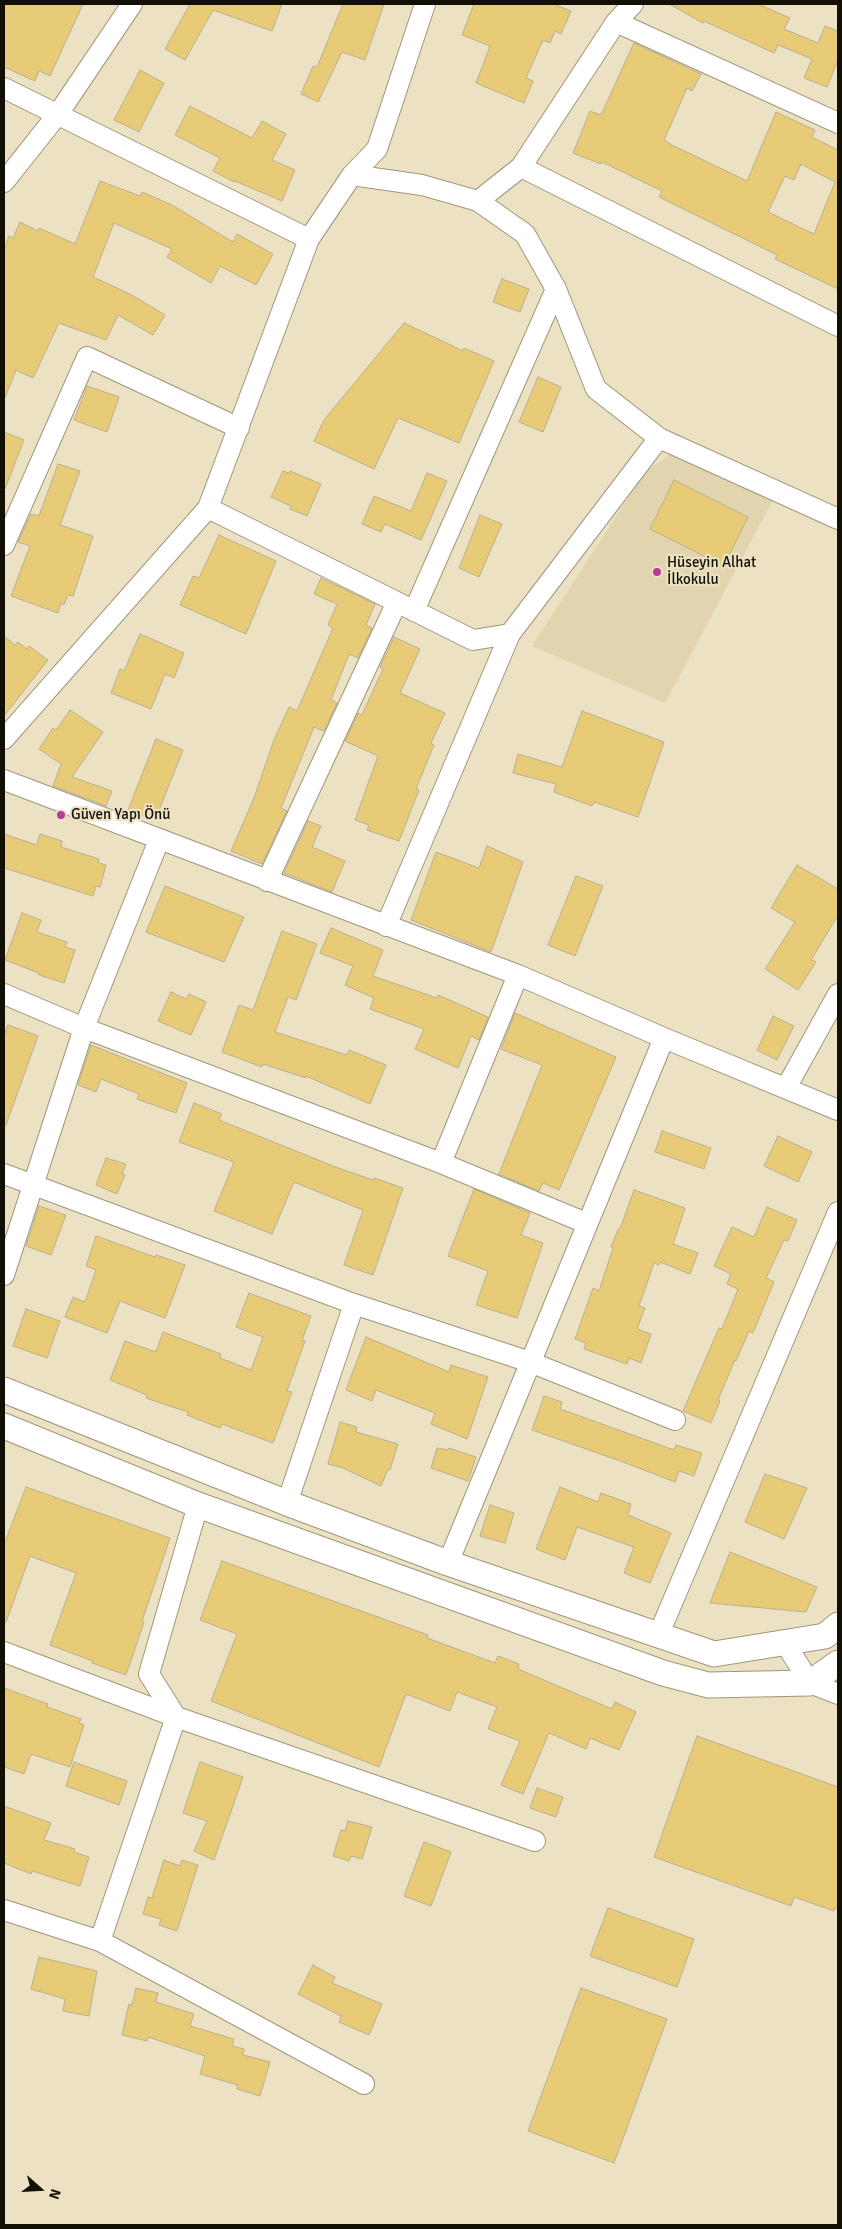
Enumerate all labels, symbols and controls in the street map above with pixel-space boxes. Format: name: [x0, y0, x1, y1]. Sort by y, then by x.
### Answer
place label: Hüseyin Alhat İlkokulu: [667, 554, 756, 589]
marker: Hüseyin Alhat İlkokulu: [651, 566, 663, 578]
place label: Güven Yapı Önü: [71, 806, 170, 824]
marker: Güven Yapı Önü: [55, 809, 67, 821]
north arrow: [15, 2164, 65, 2214]
text: N: [45, 2187, 64, 2201]

